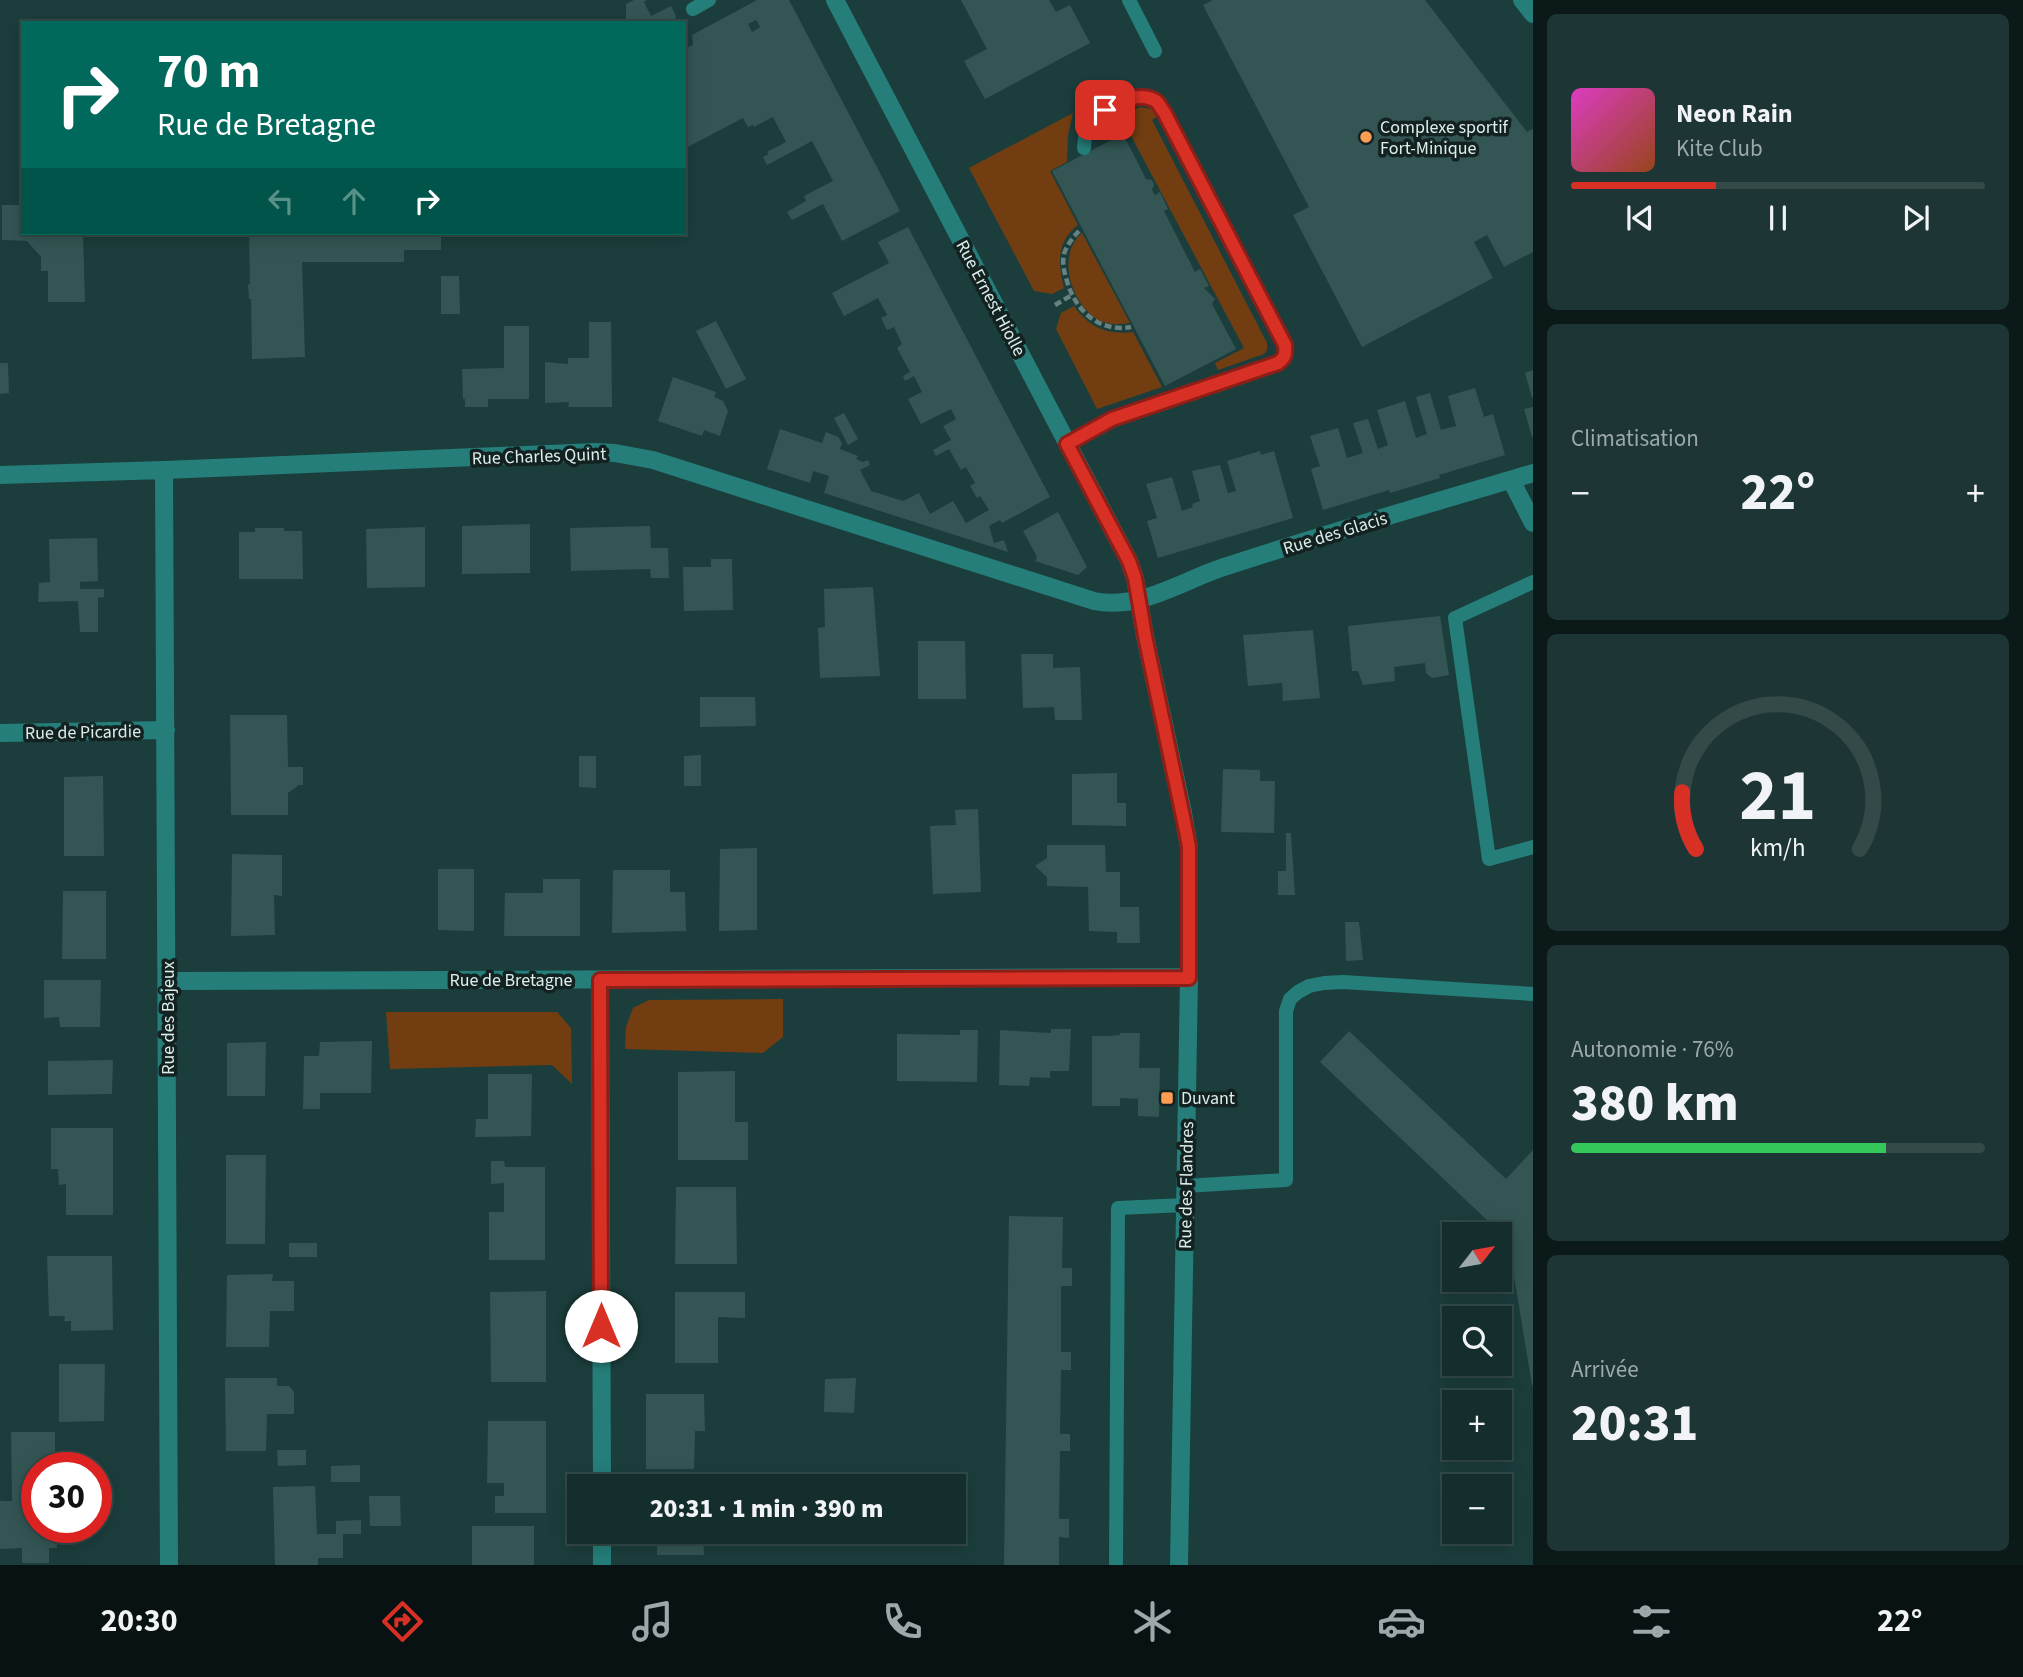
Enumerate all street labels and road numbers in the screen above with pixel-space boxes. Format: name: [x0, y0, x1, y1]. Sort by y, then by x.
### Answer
street label: Rue Ernest Hiolle: [949, 236, 1032, 361]
street label: Rue Charles Quint: [471, 442, 607, 471]
street label: Rue des Glacis: [1280, 506, 1390, 561]
street label: Rue de Picardie: [25, 719, 141, 746]
street label: Rue des Bajeux: [156, 961, 181, 1075]
street label: Rue de Bretagne: [449, 968, 573, 993]
street label: Rue des Flandres: [1173, 1121, 1200, 1249]

